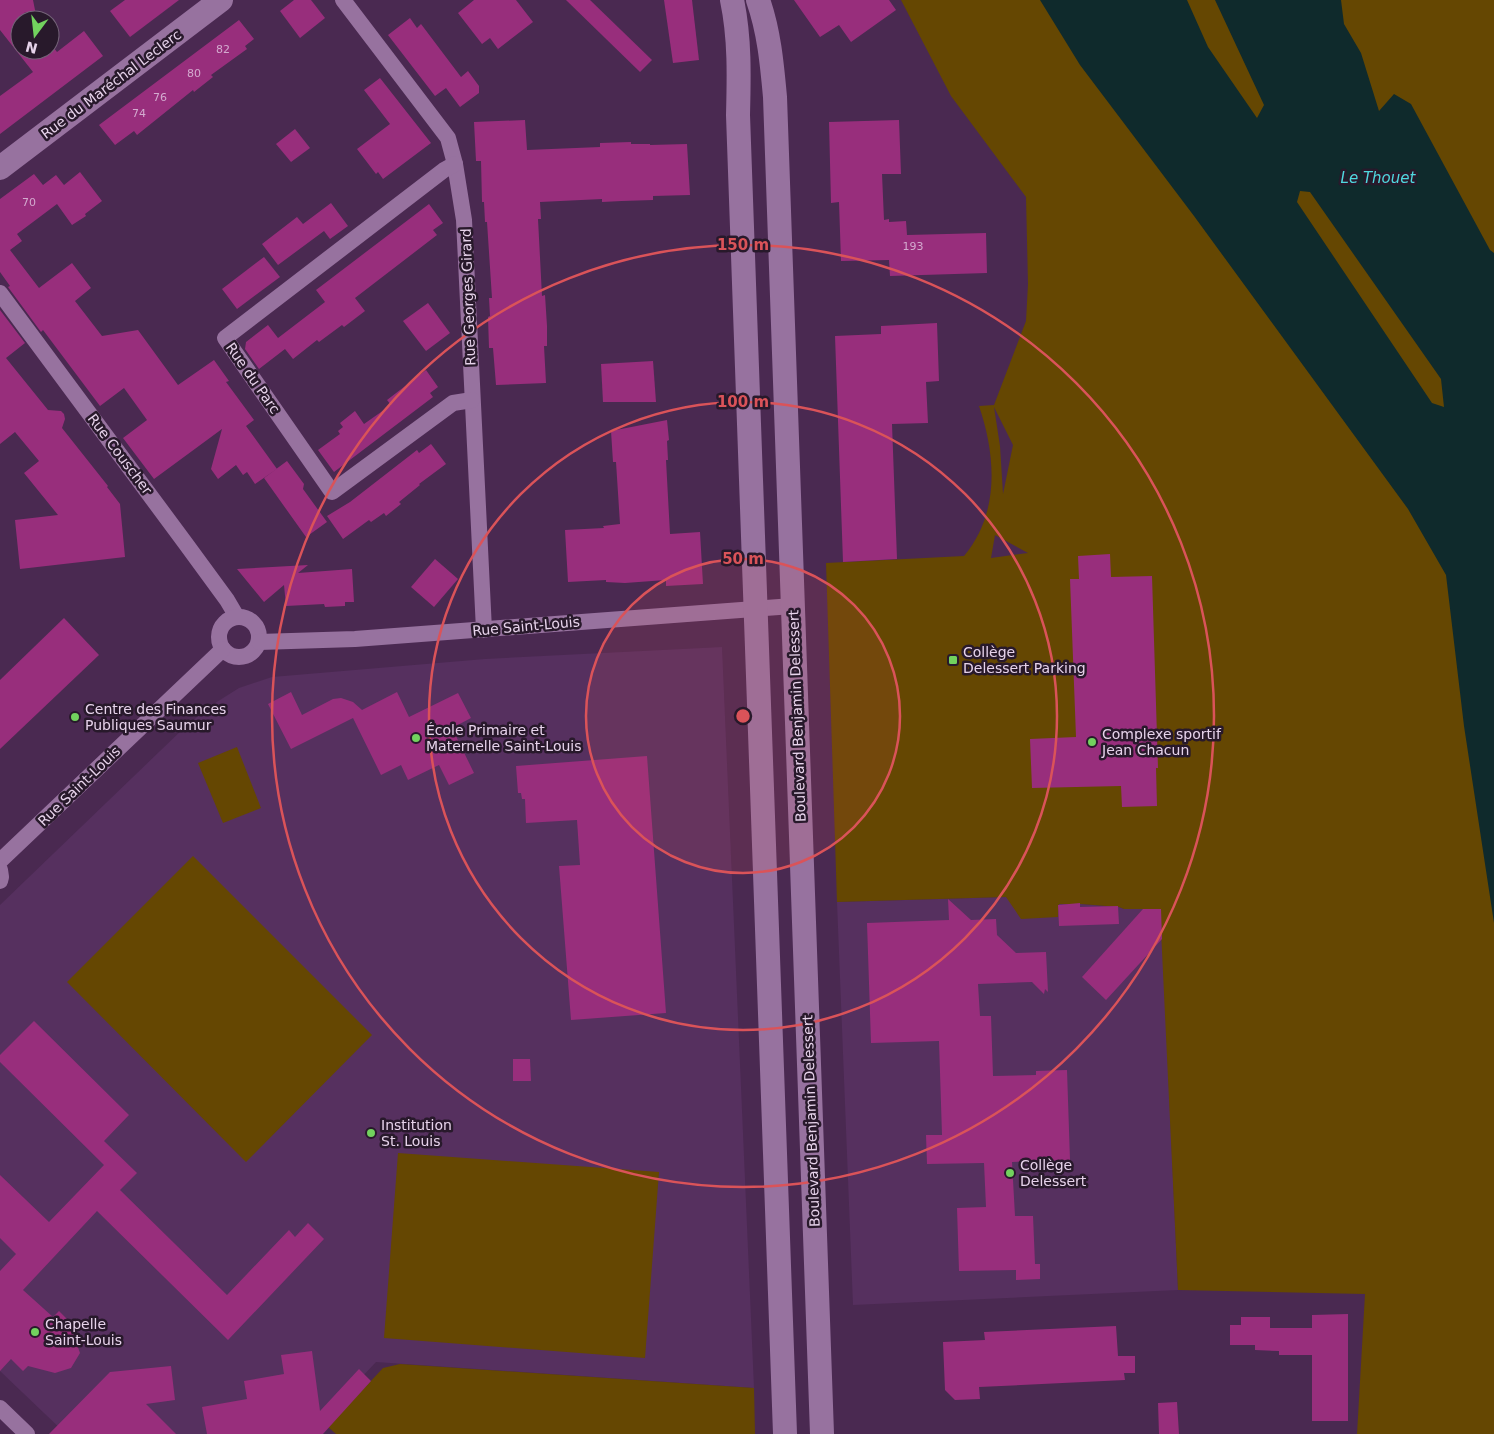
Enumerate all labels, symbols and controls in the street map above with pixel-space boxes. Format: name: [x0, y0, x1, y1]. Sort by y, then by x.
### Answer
north arrow: [10, 10, 60, 60]
street label: Rue du Maréchal Leclerc: [38, 26, 184, 142]
text: N: [24, 38, 39, 57]
house number: 82: [216, 43, 230, 56]
house number: 80: [187, 67, 201, 80]
house number: 76: [153, 91, 167, 104]
house number: 74: [132, 107, 146, 120]
water label: Le Thouet: [1341, 169, 1417, 187]
house number: 70: [22, 196, 36, 209]
street label: Rue Georges Girard: [458, 228, 478, 366]
text: 150 m: [717, 236, 769, 254]
house number: 193: [903, 240, 924, 253]
street label: Rue du Parc: [223, 339, 283, 417]
text: 100 m: [717, 393, 769, 411]
street label: Rue Couscher: [85, 411, 156, 498]
text: 50 m: [722, 550, 764, 568]
street label: Boulevard Benjamin Delessert: [785, 609, 809, 822]
street label: Rue Saint-Louis: [472, 613, 580, 639]
place label: Collège Delessert Parking: [963, 644, 1086, 676]
marker: Collège Delessert Parking: [947, 654, 959, 666]
place label: Centre des Finances Publiques Saumur: [85, 701, 226, 733]
centre of rings: [734, 707, 752, 725]
marker: Centre des Finances Publiques Saumur: [69, 711, 81, 723]
place label: École Primaire et Maternelle Saint-Louis: [426, 722, 582, 754]
place label: Complexe sportif Jean Chacun: [1101, 726, 1222, 758]
marker: École Primaire et Maternelle Saint-Louis: [410, 732, 422, 744]
marker: Complexe sportif Jean Chacun: [1086, 736, 1098, 748]
street label: Rue Saint-Louis: [35, 743, 123, 829]
street label: Boulevard Benjamin Delessert: [799, 1014, 823, 1227]
place label: Institution St. Louis: [381, 1117, 452, 1149]
marker: Institution St. Louis: [365, 1127, 377, 1139]
place label: Collège Delessert: [1020, 1157, 1087, 1189]
marker: Collège Delessert: [1004, 1167, 1016, 1179]
place label: Chapelle Saint-Louis: [45, 1316, 122, 1348]
marker: Chapelle Saint-Louis: [29, 1326, 41, 1338]

